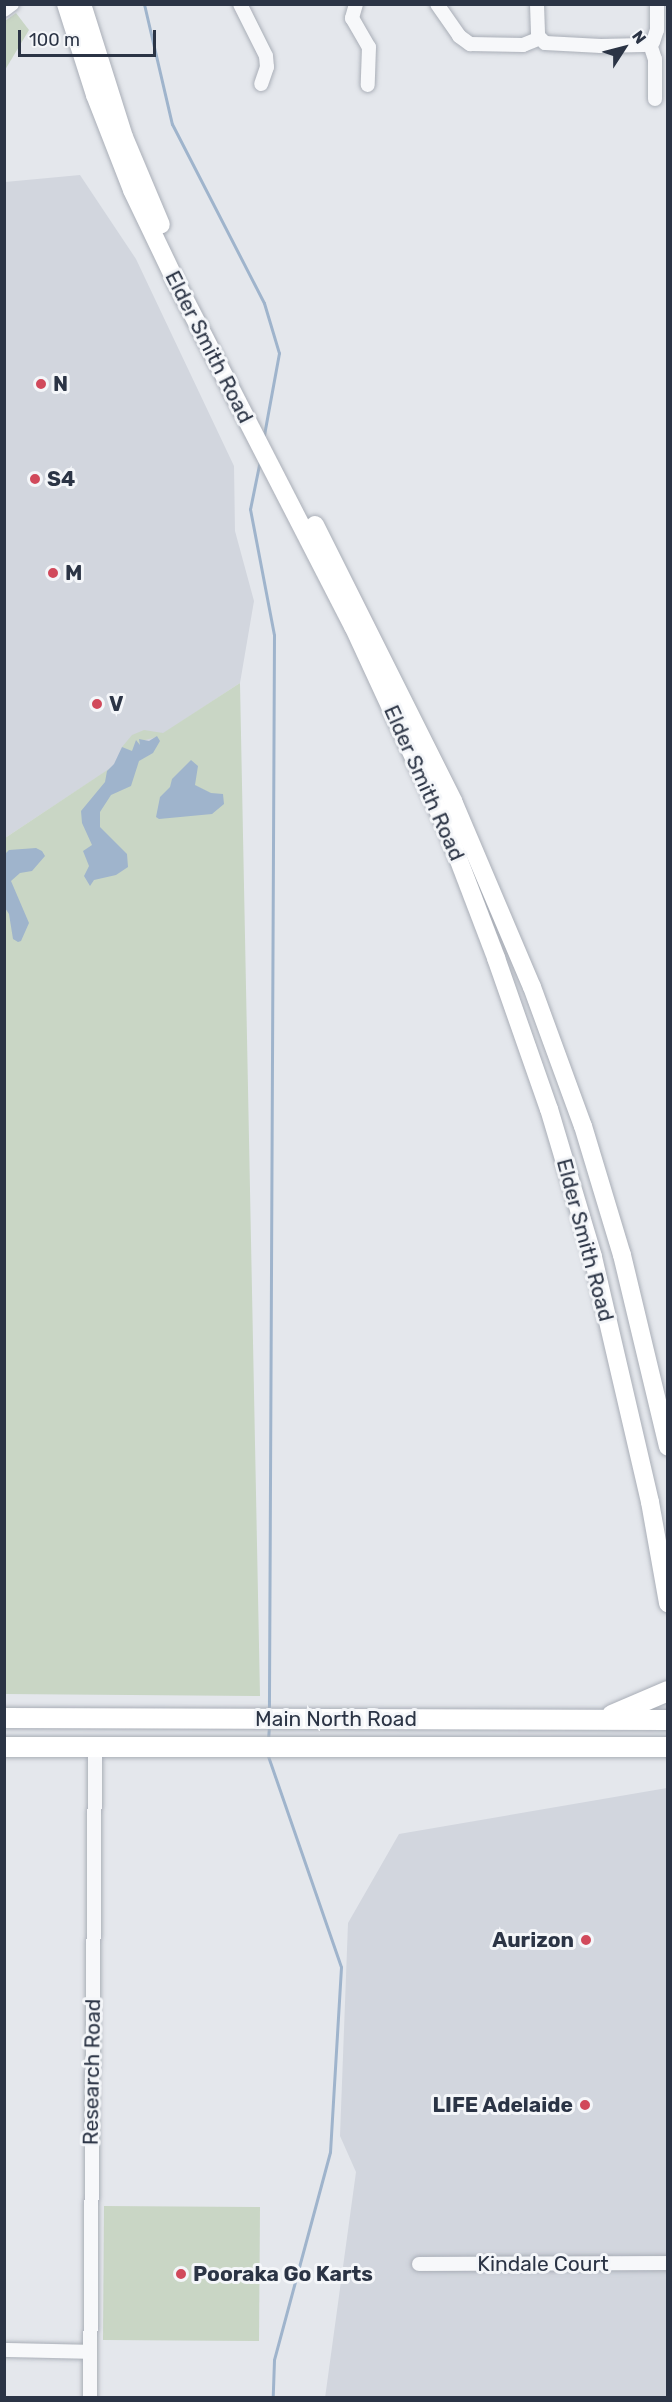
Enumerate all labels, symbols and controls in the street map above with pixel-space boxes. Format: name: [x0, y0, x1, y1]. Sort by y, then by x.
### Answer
scale bar: [21, 18, 159, 56]
north arrow: [594, 18, 654, 78]
text: N: [628, 27, 650, 47]
text: 100 m: [29, 29, 80, 51]
street label: Elder Smith Road: [160, 266, 258, 428]
place label: N: [53, 371, 68, 397]
marker: N: [34, 377, 48, 391]
place label: S4: [47, 466, 75, 492]
marker: S4: [28, 472, 42, 486]
place label: M: [65, 560, 82, 586]
marker: M: [46, 566, 60, 580]
place label: V: [109, 691, 124, 717]
marker: V: [90, 697, 104, 711]
street label: Elder Smith Road: [378, 701, 470, 865]
street label: Elder Smith Road: [551, 1156, 619, 1324]
street label: Main North Road: [255, 1706, 417, 1732]
place label: Aurizon: [492, 1927, 574, 1953]
marker: Aurizon: [579, 1933, 593, 1947]
street label: Research Road: [78, 1999, 106, 2145]
place label: LIFE Adelaide: [432, 2092, 573, 2118]
marker: LIFE Adelaide: [578, 2098, 592, 2112]
street label: Kindale Court: [477, 2251, 609, 2277]
place label: Pooraka Go Karts: [193, 2261, 373, 2287]
marker: Pooraka Go Karts: [174, 2267, 188, 2281]

